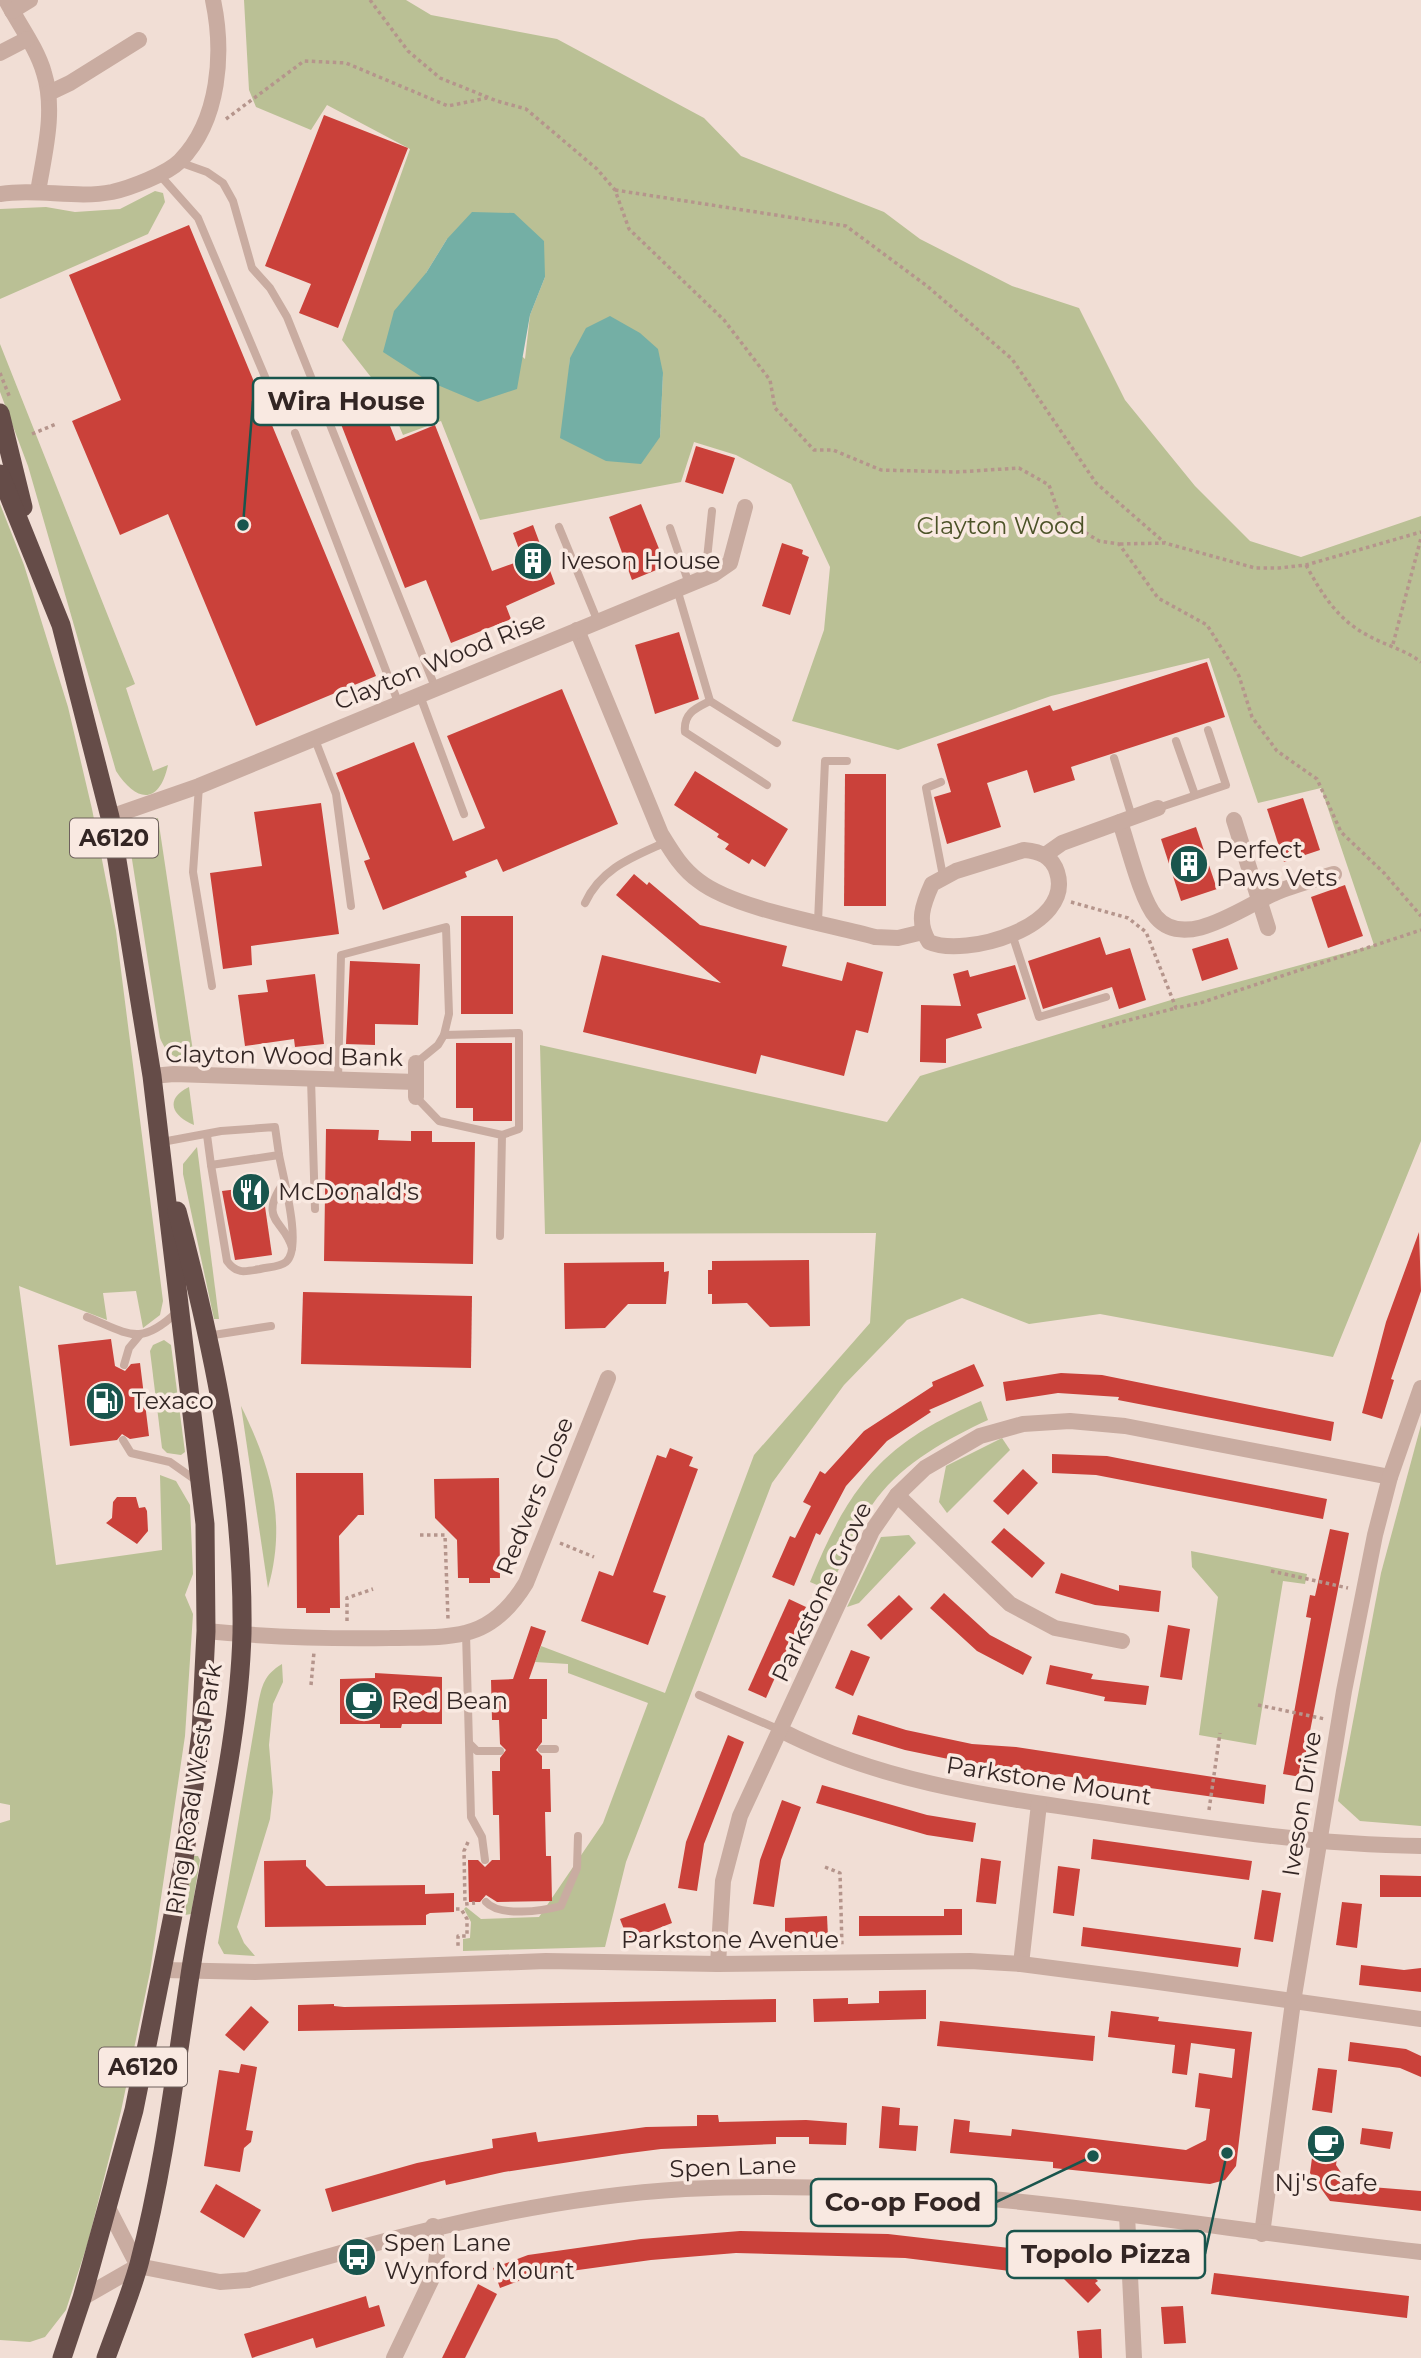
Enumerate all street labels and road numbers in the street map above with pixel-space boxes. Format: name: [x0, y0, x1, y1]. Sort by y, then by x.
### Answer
street label: Clayton Wood Rise: [330, 605, 550, 716]
road number: A6120: [70, 818, 158, 858]
street label: Clayton Wood Bank: [165, 1039, 404, 1072]
street label: Redvers Close: [490, 1413, 579, 1579]
street label: Parkstone Grove: [765, 1497, 878, 1687]
street label: Ring Road West Park: [159, 1660, 228, 1917]
street label: Iveson Drive: [1276, 1729, 1327, 1879]
street label: Parkstone Mount: [944, 1750, 1154, 1811]
street label: Parkstone Avenue: [621, 1925, 839, 1954]
road number: A6120: [99, 2048, 187, 2086]
street label: Spen Lane: [669, 2150, 797, 2183]

